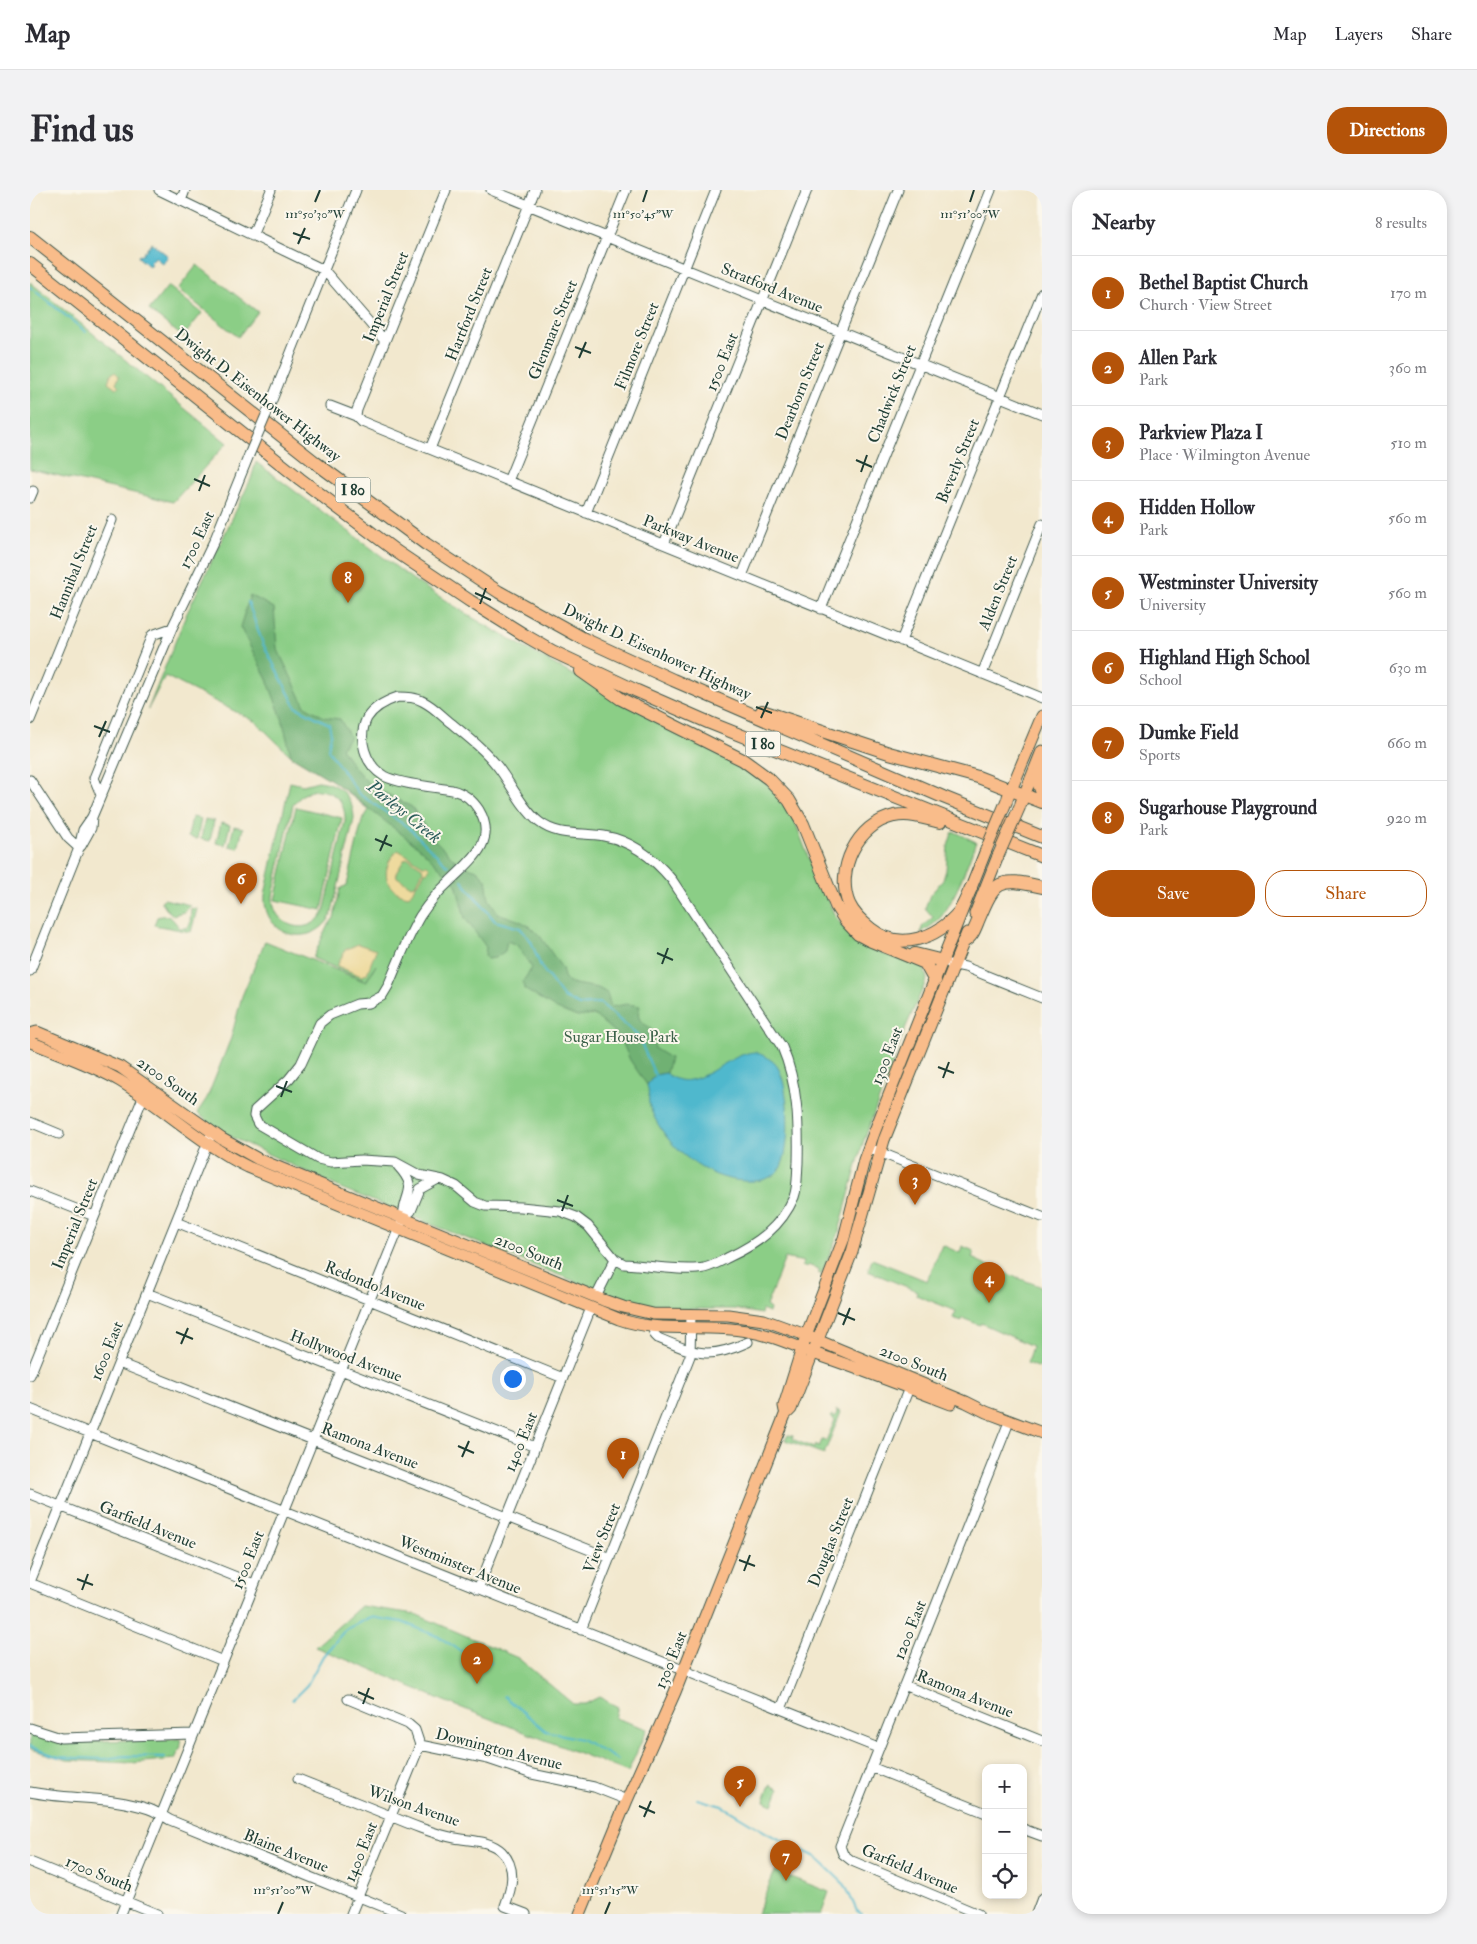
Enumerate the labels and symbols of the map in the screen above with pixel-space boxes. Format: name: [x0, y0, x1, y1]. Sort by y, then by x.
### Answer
text: 111°50'30"W: [285, 207, 346, 222]
text: 111°50'45"W: [613, 207, 674, 222]
text: 111°51'00"W: [940, 207, 1001, 222]
street label: Imperial Street: [359, 249, 414, 346]
street label: Stratford Avenue: [718, 258, 826, 318]
street label: Hartford Street: [441, 264, 497, 364]
street label: Glenmare Street: [524, 277, 582, 383]
street label: Filmore Street: [610, 299, 664, 393]
street label: Dwight D. Eisenhower Highway: [171, 324, 346, 467]
street label: 1500 East: [701, 330, 743, 394]
street label: Dearborn Street: [771, 339, 829, 443]
street label: Chadwick Street: [863, 342, 921, 446]
street label: Beverly Street: [932, 416, 984, 506]
road number: I 80: [336, 478, 370, 502]
street label: 1700 East: [175, 508, 219, 572]
street label: Parkway Avenue: [640, 511, 742, 567]
street label: Hannibal Street: [46, 522, 102, 622]
street label: Alden Street: [974, 553, 1022, 634]
pin: 8: [332, 562, 364, 603]
street label: Dwight D. Eisenhower Highway: [560, 600, 755, 705]
road number: I 80: [746, 732, 780, 756]
water label: Parleys Creek: [361, 774, 446, 849]
pin: 6: [225, 863, 257, 904]
street label: 1300 East: [867, 1024, 907, 1088]
park label: Sugar House Park: [564, 1027, 679, 1047]
street label: 2100 South: [133, 1052, 204, 1110]
pin: 3: [899, 1164, 931, 1205]
street label: Imperial Street: [48, 1176, 103, 1273]
street label: 2100 South: [492, 1229, 567, 1275]
street label: Redondo Avenue: [322, 1257, 429, 1315]
pin: 4: [973, 1262, 1005, 1303]
street label: 1600 East: [86, 1318, 128, 1384]
street label: Hollywood Avenue: [287, 1325, 405, 1387]
street label: 2100 South: [877, 1340, 952, 1386]
your location: [500, 1366, 526, 1392]
street label: 1400 East: [500, 1409, 542, 1475]
street label: Ramona Avenue: [319, 1418, 422, 1474]
pin: 1: [607, 1438, 639, 1479]
street label: Douglas Street: [804, 1494, 858, 1590]
street label: Garfield Avenue: [96, 1496, 200, 1554]
street label: View Street: [579, 1500, 625, 1576]
street label: 1500 East: [227, 1528, 269, 1592]
street label: Westminster Avenue: [395, 1531, 524, 1599]
street label: 1200 East: [889, 1597, 931, 1663]
street label: 1300 East: [650, 1628, 692, 1692]
pin: 2: [461, 1643, 493, 1684]
street label: Ramona Avenue: [914, 1666, 1017, 1723]
street label: Downington Avenue: [434, 1724, 565, 1774]
pin: 5: [724, 1766, 756, 1807]
street label: Wilson Avenue: [365, 1781, 463, 1831]
street label: 1400 East: [340, 1819, 382, 1885]
street label: Blaine Avenue: [241, 1825, 332, 1877]
pin: 7: [770, 1840, 802, 1881]
street label: Garfield Avenue: [859, 1840, 962, 1898]
street label: 1700 South: [62, 1851, 136, 1897]
text: 111°51'00"W: [253, 1883, 314, 1898]
text: 111°51'15"W: [582, 1883, 639, 1898]

